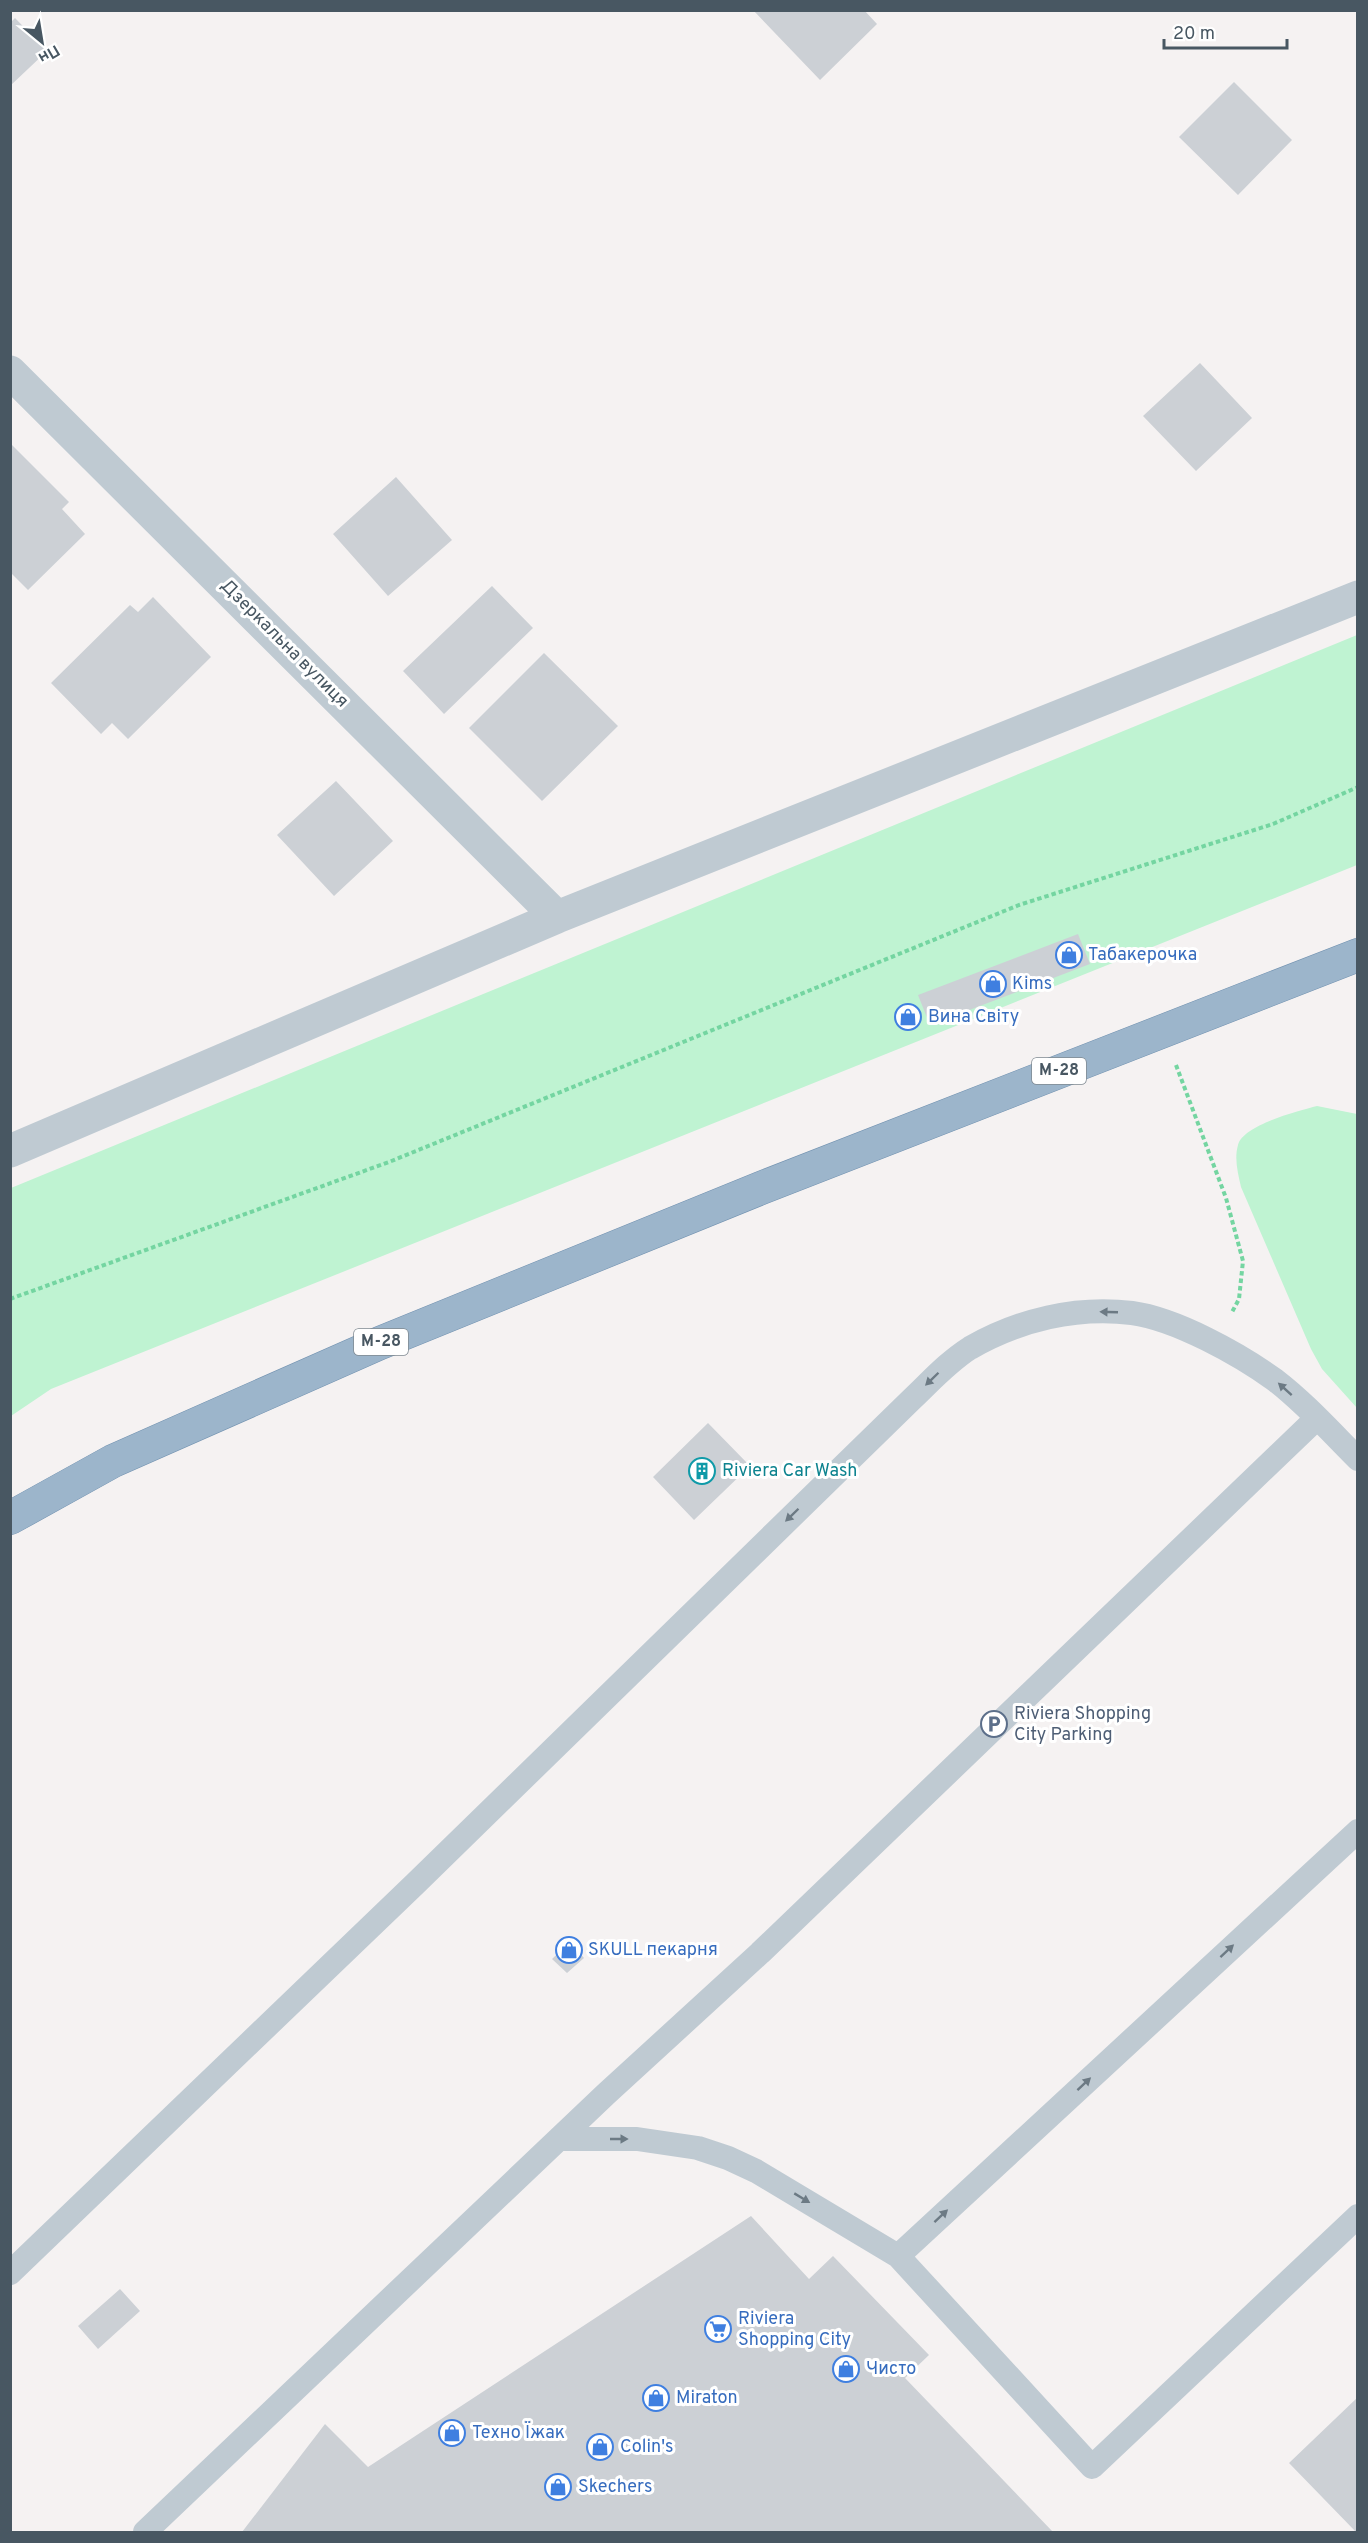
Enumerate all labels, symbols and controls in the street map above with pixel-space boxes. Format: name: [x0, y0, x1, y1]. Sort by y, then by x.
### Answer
north arrow: [12, 12, 72, 72]
scale bar: [1164, 12, 1287, 50]
text: 20 m: [1173, 23, 1215, 46]
text: Пн: [34, 39, 63, 67]
street label: Дзеркальна вулиця: [215, 575, 353, 713]
shop icon: Табакерочка: [1054, 940, 1084, 970]
place label: Табакерочка: [1088, 944, 1197, 967]
shop icon: Kims: [978, 969, 1008, 999]
place label: Kims: [1012, 973, 1052, 996]
shop icon: Вина Світу: [893, 1002, 923, 1032]
place label: Вина Світу: [928, 1006, 1019, 1029]
road number: М-28: [1032, 1058, 1086, 1084]
one-way arrow: [1100, 1308, 1119, 1317]
road number: М-28: [354, 1329, 408, 1355]
one-way arrow: [926, 1372, 940, 1386]
one-way arrow: [1278, 1383, 1293, 1396]
building icon: Riviera Car Wash: [687, 1456, 717, 1486]
place label: Riviera Car Wash: [722, 1460, 857, 1483]
one-way arrow: [785, 1508, 800, 1522]
place label: Riviera Shopping City Parking: [1014, 1703, 1151, 1747]
parking icon: Riviera Shopping City Parking: [979, 1709, 1009, 1739]
shop icon: SKULL пекарня: [554, 1935, 584, 1965]
place label: SKULL пекарня: [588, 1939, 718, 1962]
one-way arrow: [1219, 1945, 1234, 1958]
one-way arrow: [1076, 2078, 1091, 2091]
one-way arrow: [610, 2134, 629, 2144]
one-way arrow: [794, 2193, 811, 2203]
one-way arrow: [933, 2210, 948, 2223]
place label: Riviera Shopping City: [738, 2308, 851, 2352]
supermarket icon: Riviera Shopping City: [703, 2314, 733, 2344]
shop icon: Чисто: [831, 2354, 861, 2384]
place label: Чисто: [866, 2358, 916, 2381]
shop icon: Miraton: [641, 2383, 671, 2413]
place label: Miraton: [676, 2387, 738, 2410]
shop icon: Техно Їжак: [437, 2418, 467, 2448]
place label: Техно Їжак: [472, 2420, 565, 2445]
shop icon: Colin's: [585, 2432, 615, 2462]
place label: Colin's: [620, 2436, 674, 2459]
shop icon: Skechers: [543, 2472, 573, 2502]
place label: Skechers: [578, 2476, 652, 2499]

